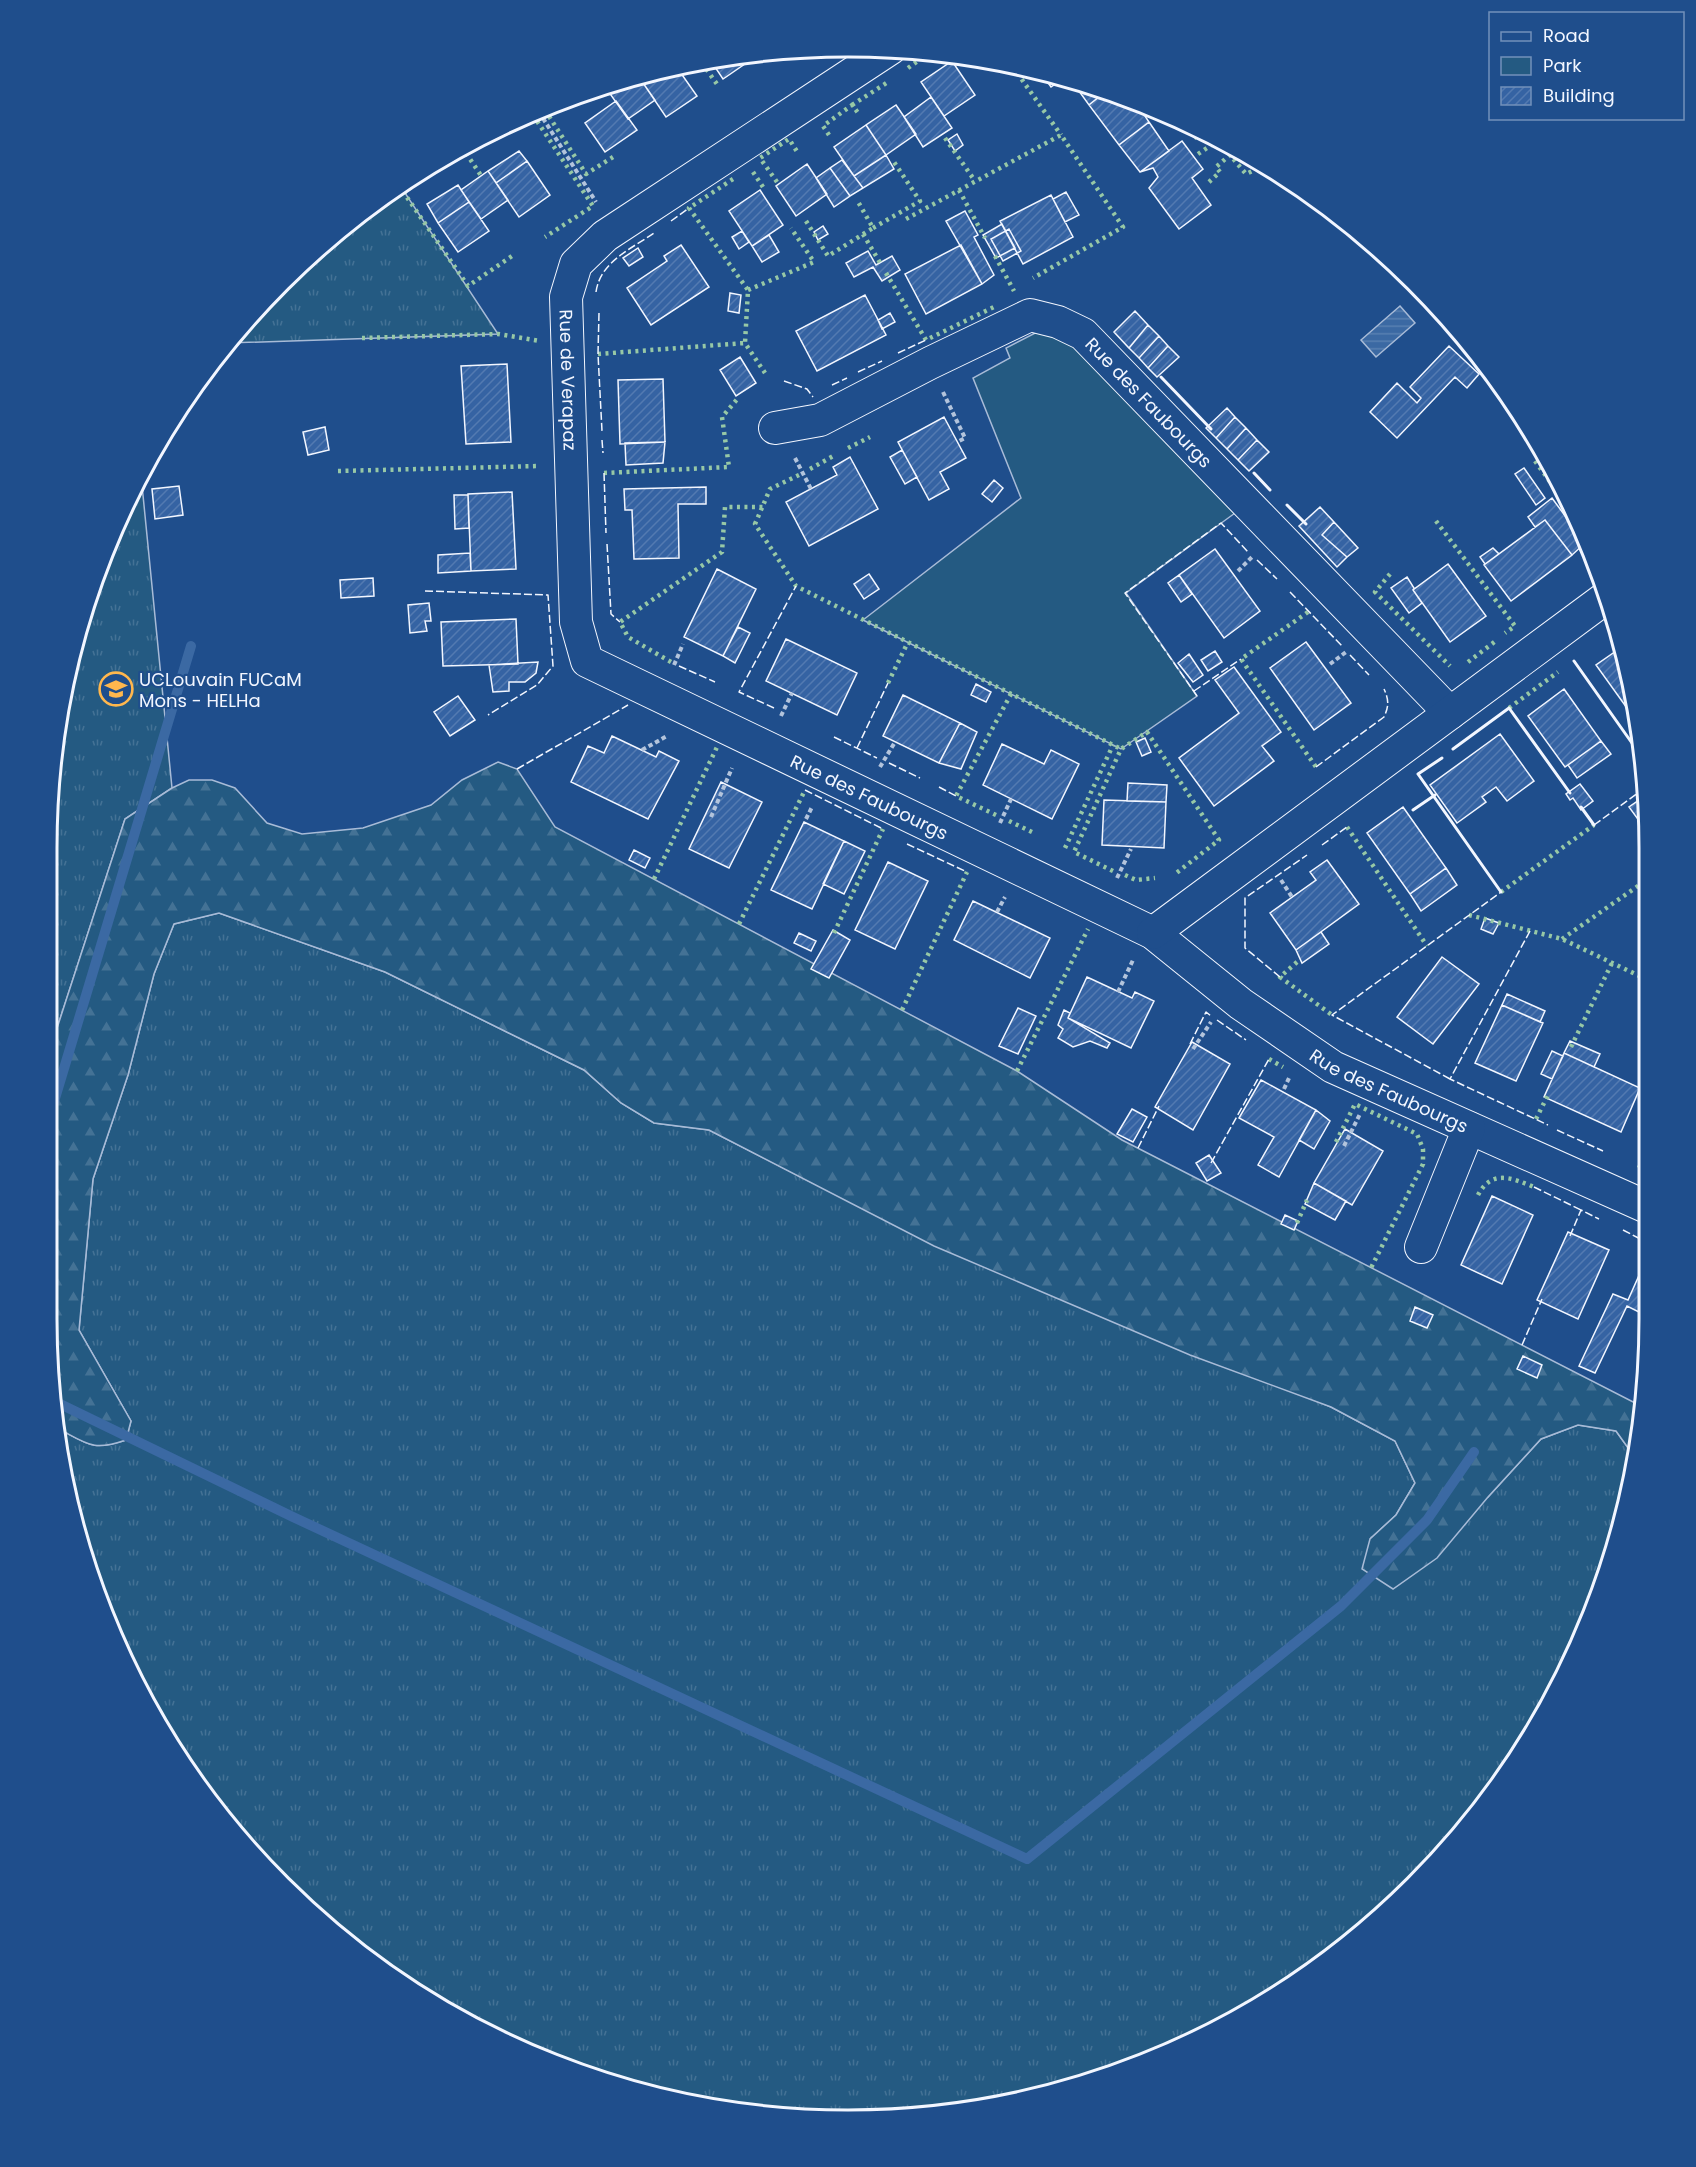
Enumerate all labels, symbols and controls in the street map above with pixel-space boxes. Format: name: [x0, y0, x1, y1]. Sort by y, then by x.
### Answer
legend: [1489, 12, 1684, 120]
text: Road: [1543, 23, 1590, 48]
text: Park: [1543, 53, 1582, 78]
text: Building: [1543, 83, 1615, 108]
street label: Rue de Verapaz: [554, 309, 583, 451]
street label: Rue des Faubourgs: [1080, 332, 1218, 473]
place label: UCLouvain FUCaM Mons - HELHa: [139, 667, 302, 713]
school or university icon: UCLouvain FUCaM Mons - HELHa: [98, 671, 134, 707]
street label: Rue des Faubourgs: [786, 748, 952, 845]
street label: Rue des Faubourgs: [1305, 1042, 1472, 1138]

